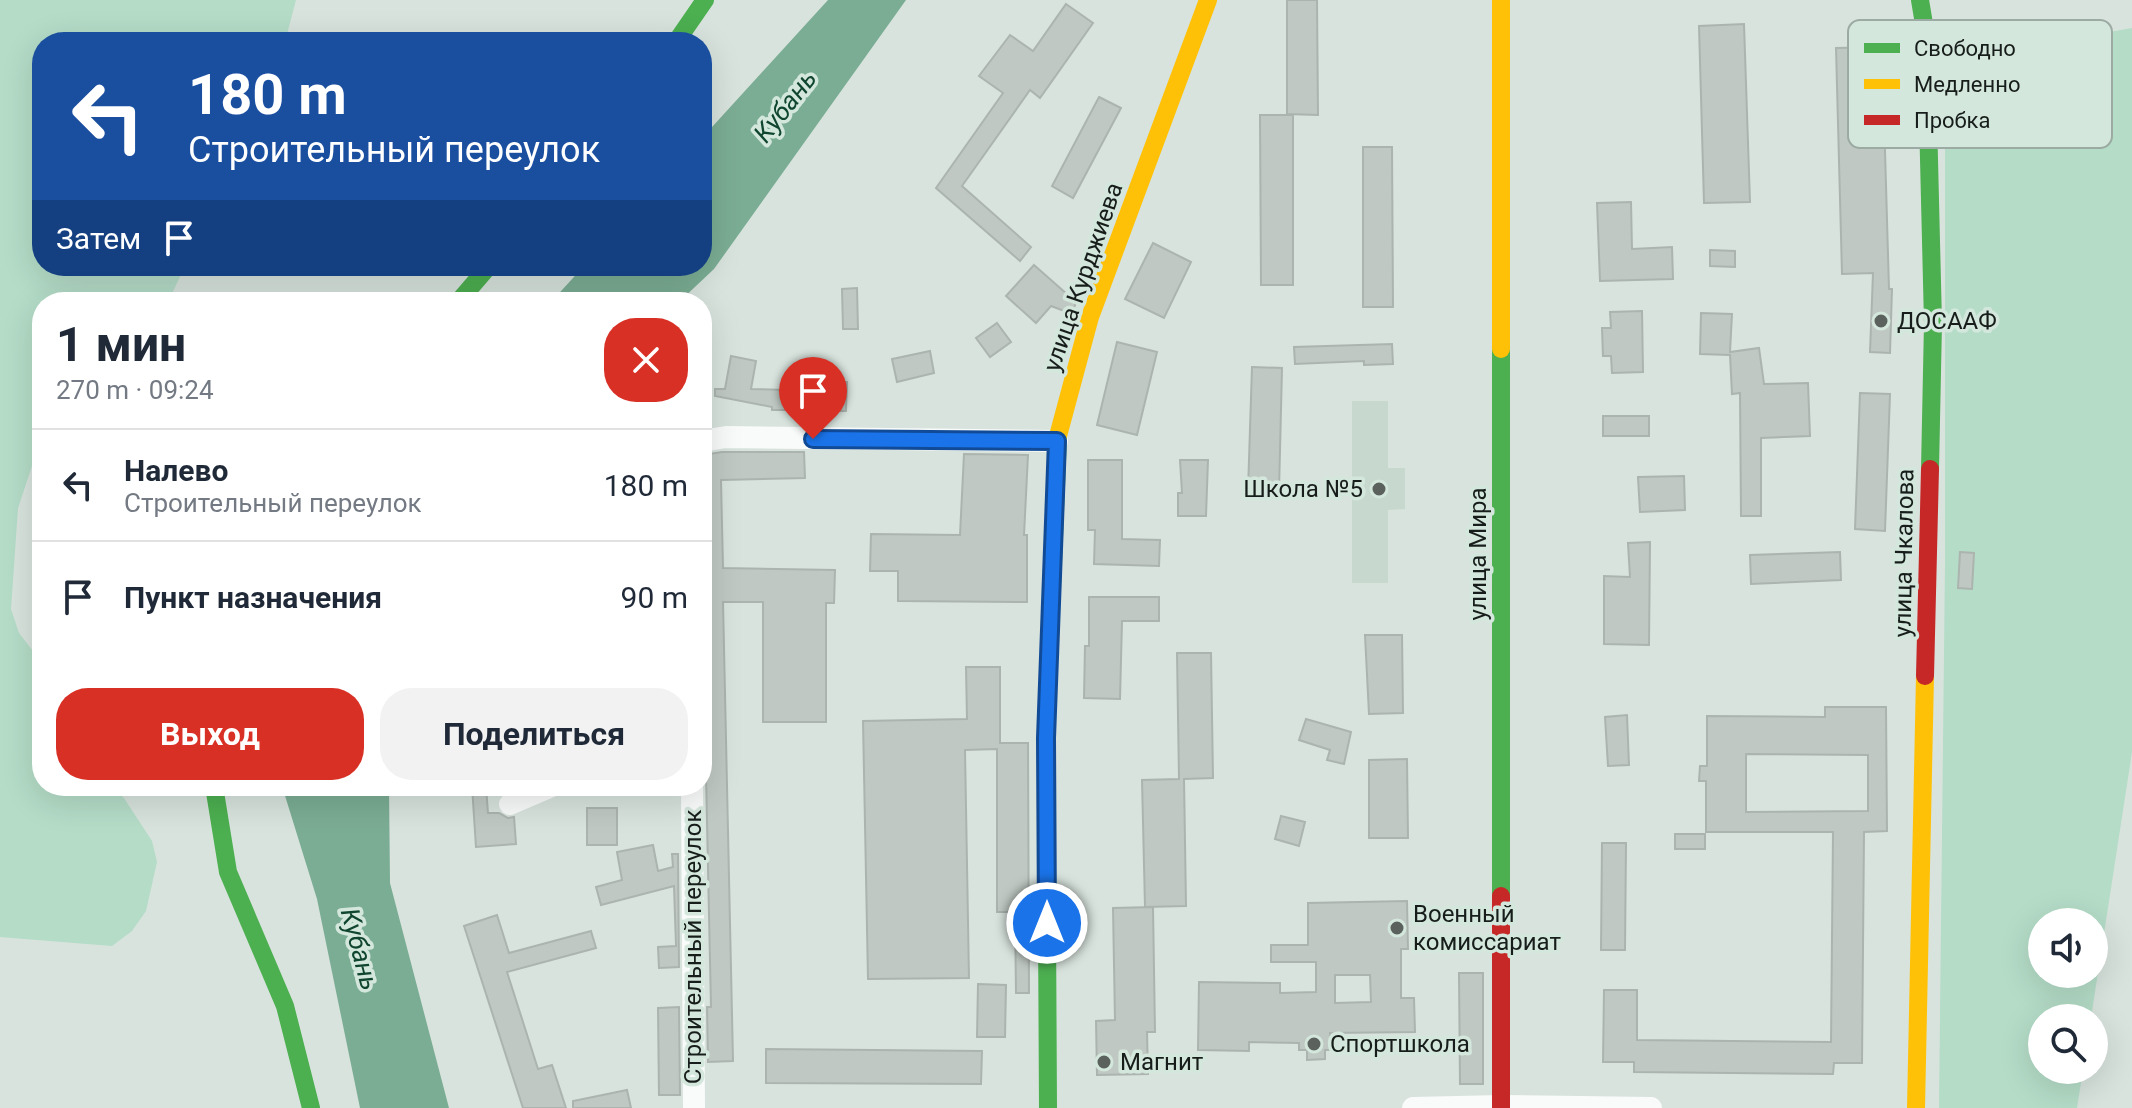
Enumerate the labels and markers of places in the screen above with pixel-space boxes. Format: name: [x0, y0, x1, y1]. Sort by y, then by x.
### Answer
place label: ДОСААФ: [1897, 307, 1997, 335]
marker: ДОСААФ: [1872, 312, 1890, 330]
pin: [779, 357, 847, 439]
place label: Школа №5: [1243, 475, 1363, 503]
marker: Школа №5: [1370, 480, 1388, 498]
place label: Военный комиссариат: [1413, 900, 1561, 956]
marker: Военный комиссариат: [1388, 919, 1406, 937]
place label: Спортшкола: [1330, 1030, 1470, 1058]
marker: Спортшкола: [1305, 1035, 1323, 1053]
place label: Магнит: [1120, 1048, 1204, 1076]
marker: Магнит: [1095, 1053, 1113, 1071]

